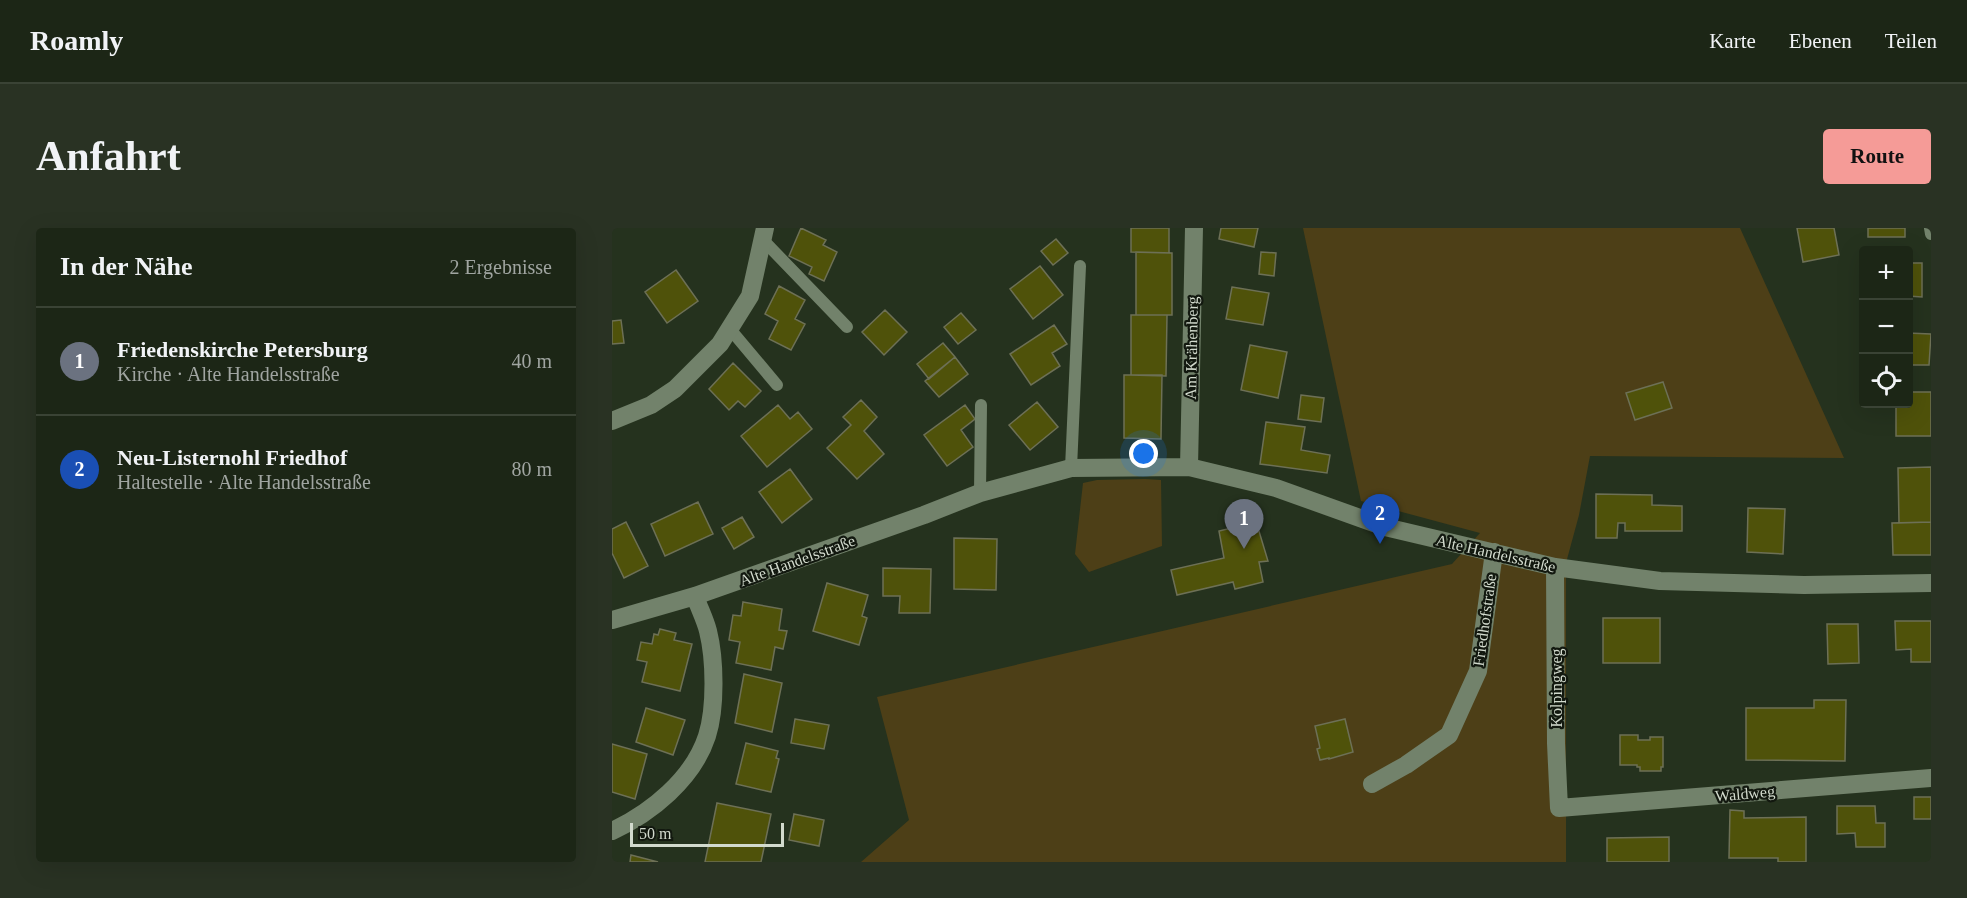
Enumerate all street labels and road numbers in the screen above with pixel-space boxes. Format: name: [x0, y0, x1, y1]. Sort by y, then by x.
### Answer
street label: Am Krähenberg: [1182, 296, 1202, 400]
street label: Alte Handelsstraße: [1434, 531, 1557, 576]
street label: Alte Handelsstraße: [737, 532, 857, 589]
street label: Friedhofstraße: [1470, 573, 1499, 667]
street label: Kolpingweg: [1548, 648, 1566, 728]
street label: Waldweg: [1714, 782, 1776, 806]

